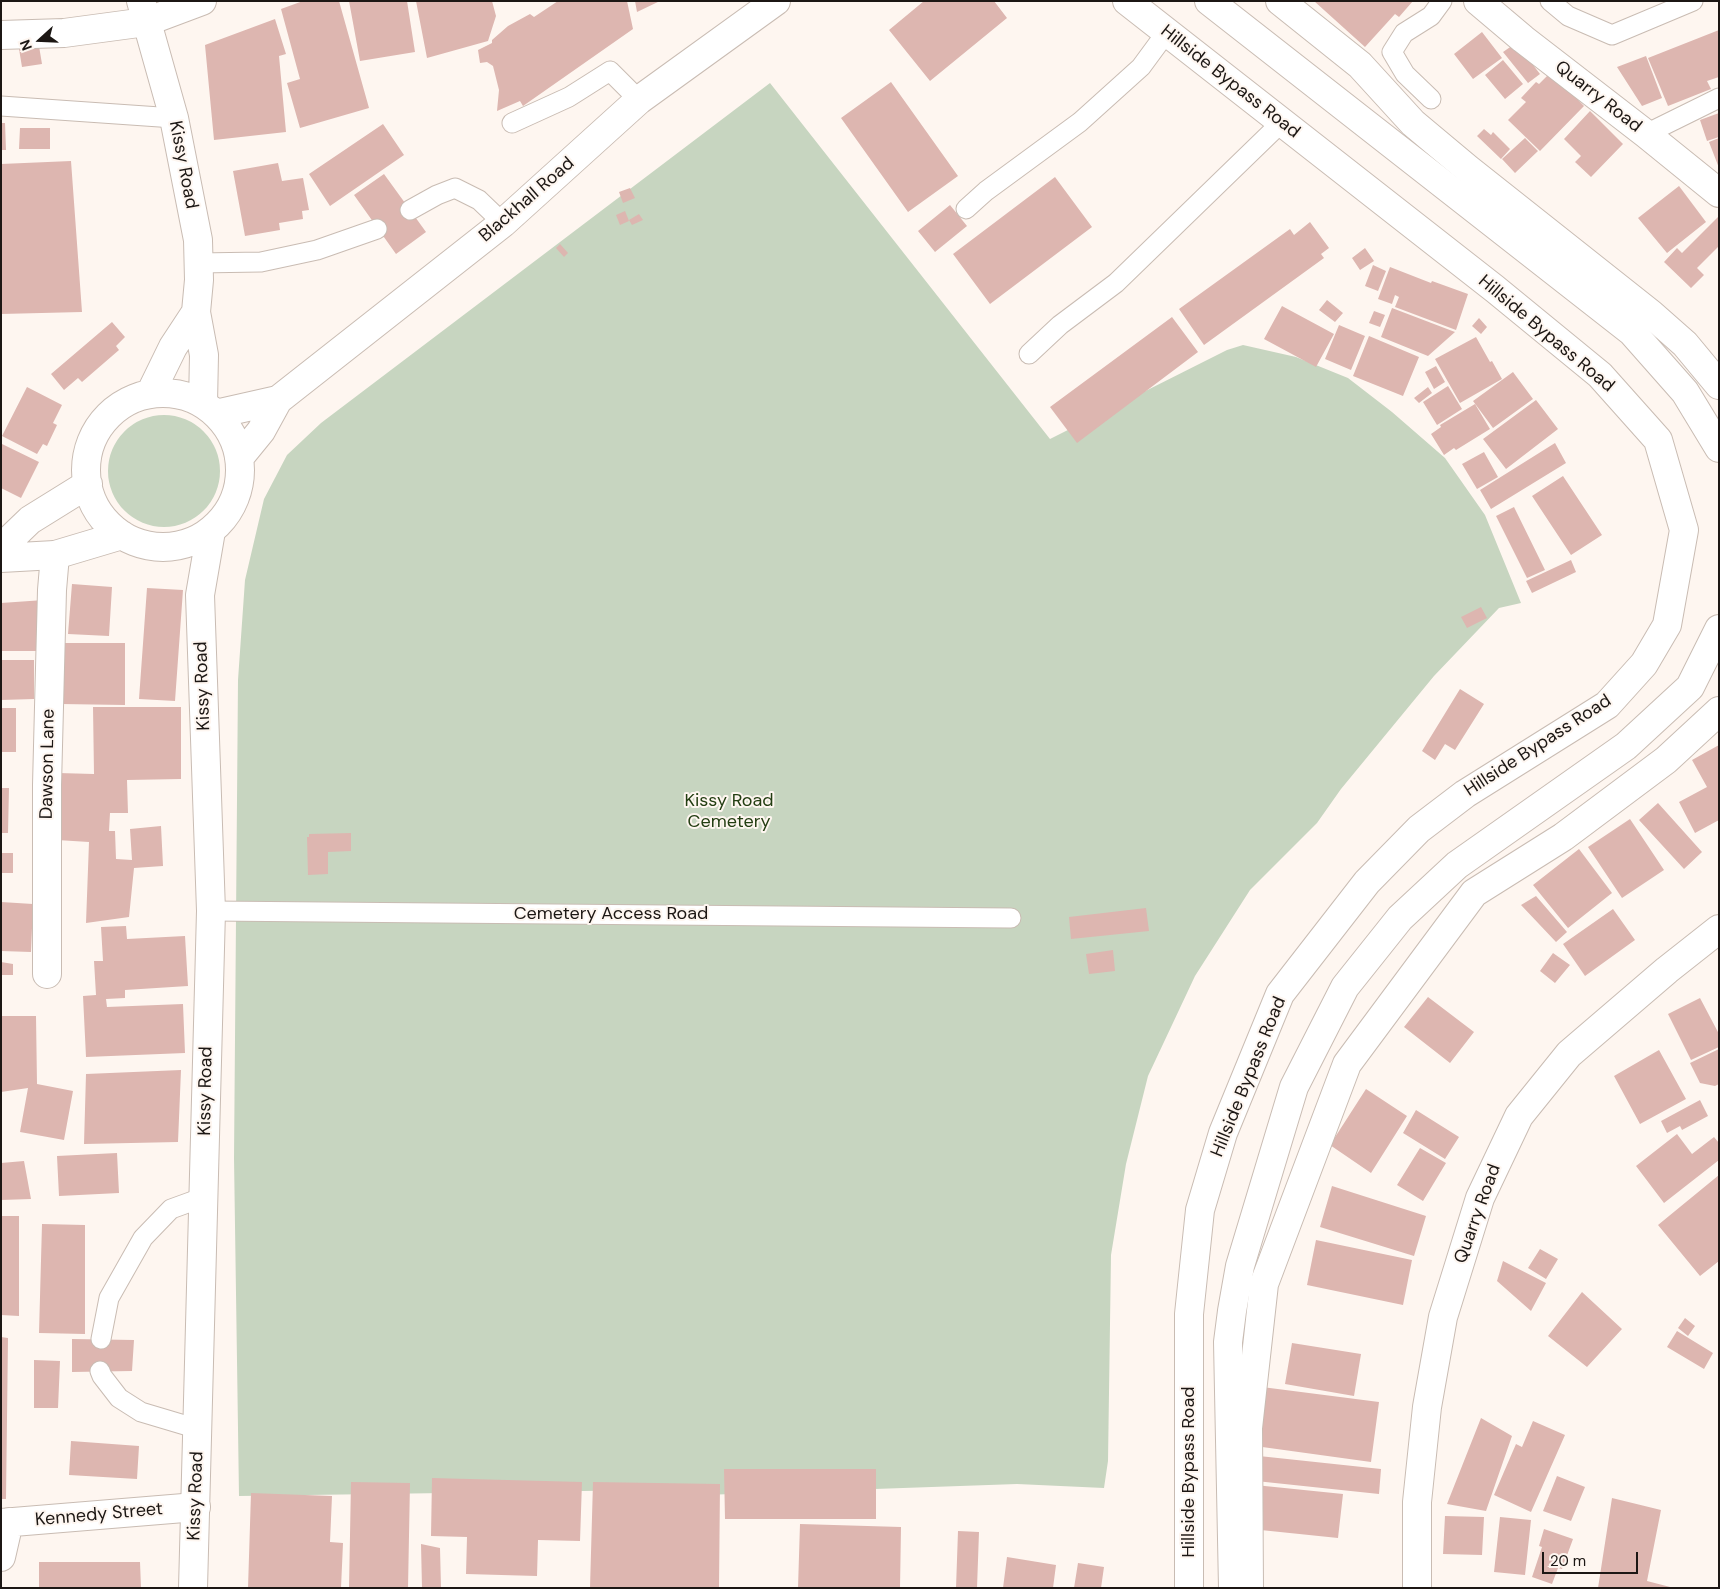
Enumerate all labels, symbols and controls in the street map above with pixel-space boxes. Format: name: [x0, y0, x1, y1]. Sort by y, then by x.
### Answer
north arrow: [15, 15, 65, 65]
street label: Hillside Bypass Road: [1156, 21, 1304, 143]
text: N: [16, 37, 36, 53]
street label: Quarry Road: [1550, 56, 1646, 138]
street label: Kissy Road: [164, 119, 202, 211]
street label: Blackhall Road: [475, 153, 579, 247]
street label: Hillside Bypass Road: [1474, 271, 1618, 397]
street label: Kissy Road: [191, 641, 215, 731]
street label: Hillside Bypass Road: [1460, 690, 1616, 802]
street label: Dawson Lane: [36, 709, 60, 819]
park label: Kissy Road Cemetery: [684, 790, 774, 832]
street label: Cemetery Access Road: [514, 903, 708, 925]
street label: Hillside Bypass Road: [1207, 994, 1291, 1160]
street label: Kissy Road: [194, 1046, 218, 1136]
street label: Quarry Road: [1450, 1161, 1506, 1267]
street label: Hillside Bypass Road: [1178, 1387, 1200, 1557]
street label: Kissy Road: [184, 1451, 208, 1541]
street label: Kennedy Street: [34, 1499, 164, 1531]
scale bar: [1545, 1542, 1641, 1574]
text: 20 m: [1550, 1551, 1586, 1571]

